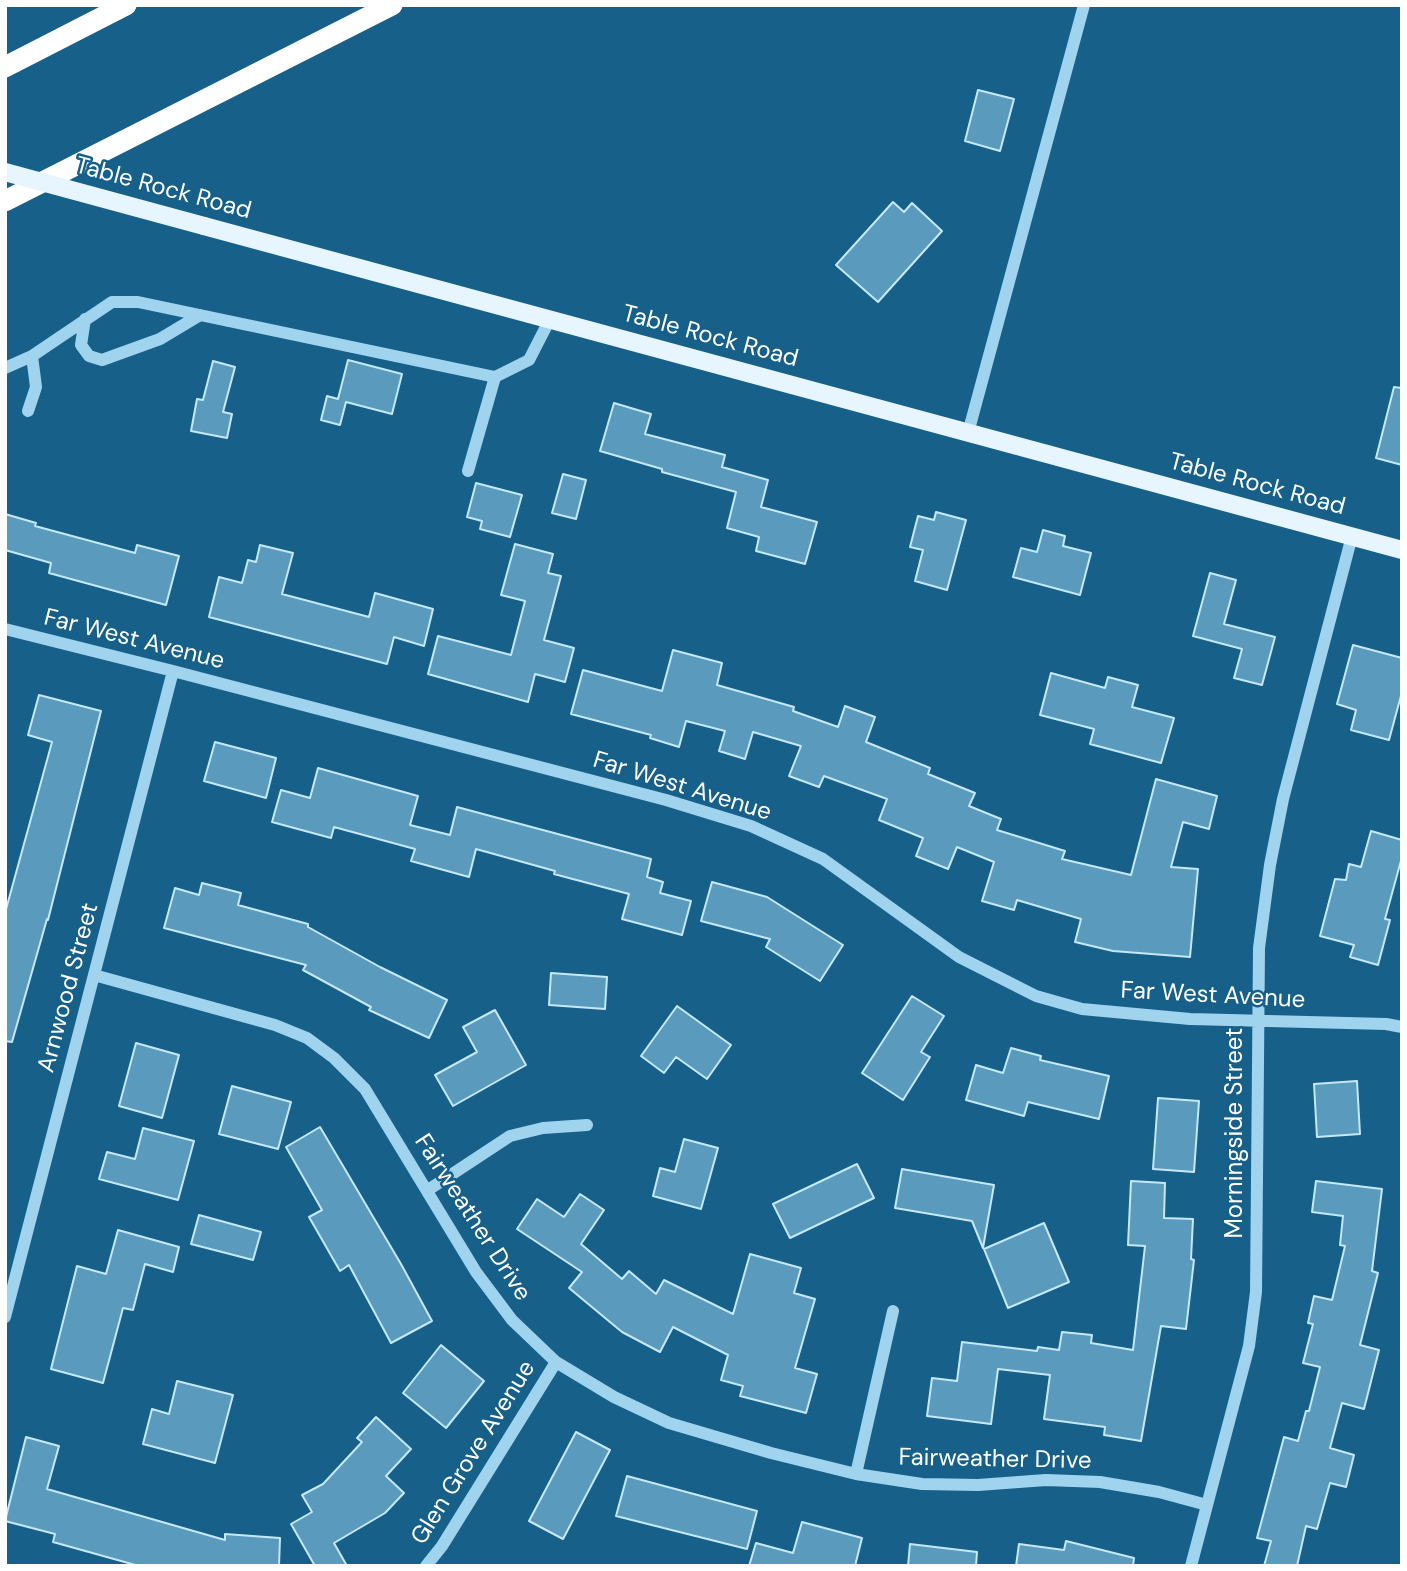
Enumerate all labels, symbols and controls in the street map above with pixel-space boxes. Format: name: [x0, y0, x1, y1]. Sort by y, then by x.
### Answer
street label: Table Rock Road: [72, 152, 254, 226]
street label: Table Rock Road: [619, 300, 801, 374]
street label: Table Rock Road: [1166, 448, 1348, 522]
street label: Far West Avenue: [41, 604, 227, 676]
street label: Far West Avenue: [589, 746, 775, 828]
street label: Arnwood Street: [33, 900, 105, 1076]
street label: Far West Avenue: [1120, 977, 1306, 1015]
street label: Morningside Street: [1222, 1028, 1250, 1238]
street label: Fairweather Drive: [407, 1129, 537, 1307]
street label: Glen Grove Avenue: [406, 1356, 542, 1550]
street label: Fairweather Drive: [898, 1444, 1092, 1476]

